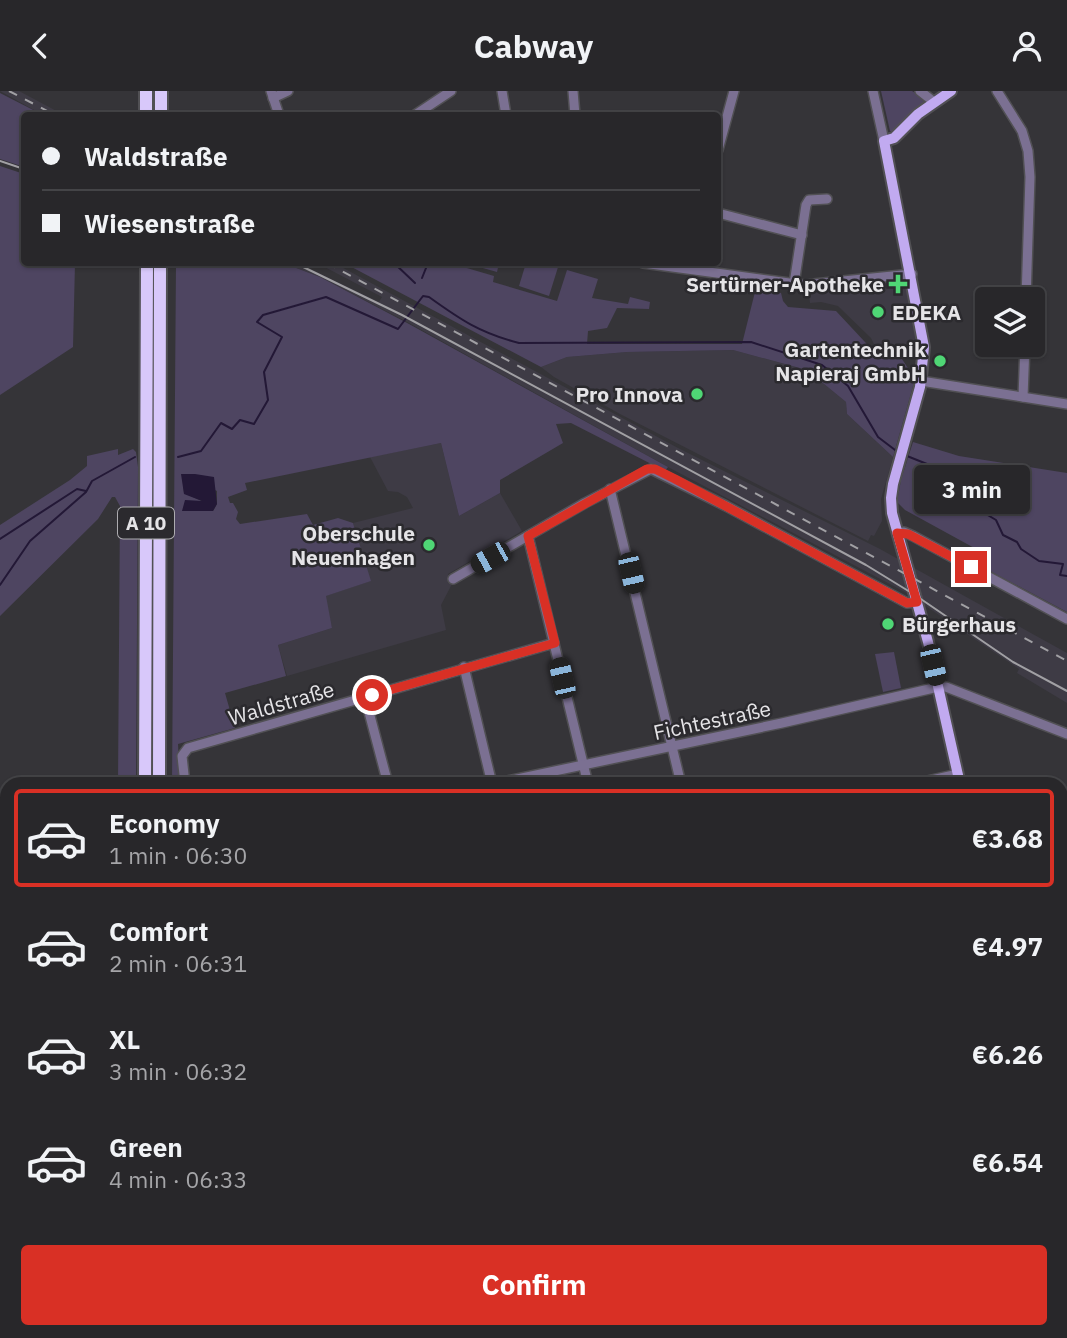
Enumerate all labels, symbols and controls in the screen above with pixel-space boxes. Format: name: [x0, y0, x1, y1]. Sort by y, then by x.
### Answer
text: Cabway: [474, 25, 593, 67]
icon: back: [21, 27, 59, 65]
icon: person: [1008, 27, 1046, 65]
text: Waldstraße: [84, 139, 228, 173]
text: Wiesenstraße: [84, 206, 255, 240]
place label: Sertürner-Apotheke: [686, 270, 884, 298]
marker: Sertürner-Apotheke: [890, 276, 906, 292]
map controls: [975, 287, 1045, 357]
button: layers: [975, 287, 1045, 357]
place label: EDEKA: [892, 298, 961, 326]
marker: EDEKA: [870, 304, 886, 320]
place label: Gartentechnik Napieraj GmbH: [775, 335, 927, 387]
marker: Gartentechnik Napieraj GmbH: [932, 353, 948, 369]
place label: Pro Innova: [575, 380, 683, 408]
marker: Pro Innova: [689, 386, 705, 402]
callout: 3 min: [913, 465, 1029, 515]
text: 3 min: [942, 474, 1002, 504]
road number: A 10: [118, 507, 174, 539]
place label: Oberschule Neuenhagen: [291, 519, 415, 571]
marker: Oberschule Neuenhagen: [421, 537, 437, 553]
car: [467, 539, 514, 577]
car: [617, 550, 646, 596]
route end: [955, 551, 987, 583]
place label: Bürgerhaus: [902, 610, 1016, 638]
marker: Bürgerhaus: [880, 616, 896, 632]
car: [919, 642, 948, 688]
car: [548, 655, 577, 701]
street label: Waldstraße: [225, 675, 337, 731]
route start: [356, 679, 388, 711]
street label: Fichtestraße: [651, 694, 773, 746]
text: Economy: [109, 806, 220, 840]
icon: car: [25, 807, 88, 870]
text: €3.68: [972, 821, 1043, 855]
text: 1 min · 06:30: [109, 840, 247, 870]
text: Comfort: [109, 914, 208, 948]
icon: car: [25, 915, 88, 978]
text: €4.97: [972, 929, 1043, 963]
text: 2 min · 06:31: [109, 948, 247, 978]
text: XL: [109, 1022, 140, 1056]
icon: car: [25, 1023, 88, 1086]
text: €6.26: [972, 1037, 1043, 1071]
text: 3 min · 06:32: [109, 1056, 247, 1086]
text: Green: [109, 1130, 183, 1164]
icon: car: [25, 1131, 88, 1194]
text: €6.54: [972, 1145, 1043, 1179]
text: 4 min · 06:33: [109, 1164, 247, 1194]
button: Confirm: [21, 1245, 1047, 1325]

